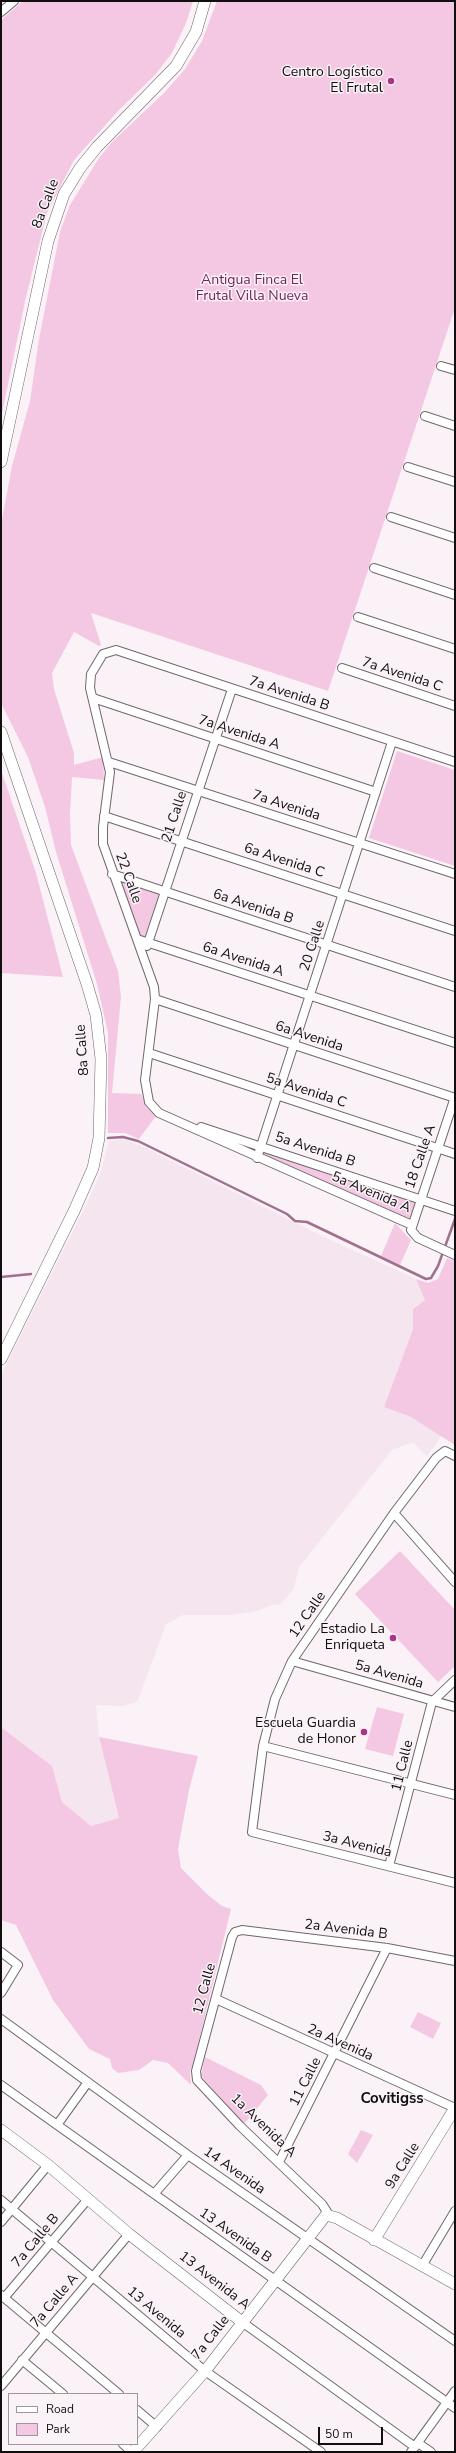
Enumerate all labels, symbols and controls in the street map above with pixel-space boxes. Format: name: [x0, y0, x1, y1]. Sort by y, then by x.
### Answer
place label: Centro Logístico El Frutal: [282, 65, 383, 98]
marker: Centro Logístico El Frutal: [386, 76, 396, 86]
street label: 8a Calle: [29, 177, 63, 231]
park label: Antigua Finca El Frutal Villa Nueva: [196, 273, 308, 306]
street label: 7a Avenida C: [360, 654, 444, 696]
street label: 7a Avenida B: [247, 673, 331, 715]
street label: 7a Avenida A: [196, 712, 282, 754]
street label: 7a Avenida: [250, 787, 322, 825]
street label: 21 Calle: [159, 789, 191, 845]
street label: 6a Avenida C: [242, 840, 326, 882]
street label: 22 Calle: [111, 850, 145, 906]
street label: 6a Avenida B: [211, 886, 295, 928]
street label: 20 Calle: [297, 918, 329, 974]
street label: 6a Avenida A: [200, 939, 286, 981]
street label: 6a Avenida: [273, 1018, 345, 1056]
street label: 8a Calle: [73, 1024, 93, 1076]
street label: 5a Avenida C: [264, 1070, 348, 1112]
street label: 18 Calle A: [402, 1123, 440, 1191]
street label: 5a Avenida B: [273, 1129, 357, 1171]
street label: 5a Avenida A: [329, 1169, 413, 1217]
street label: 12 Calle: [286, 1589, 330, 1641]
place label: Estadio La Enriqueta: [320, 1622, 385, 1654]
marker: Estadio La Enriqueta: [388, 1633, 398, 1643]
street label: 5a Avenida: [353, 1657, 425, 1693]
place label: Escuela Guardia de Honor: [255, 1716, 356, 1748]
marker: Escuela Guardia de Honor: [359, 1727, 369, 1737]
street label: 11 Calle: [388, 1738, 418, 1794]
street label: 3a Avenida: [321, 1828, 393, 1862]
street label: 2a Avenida B: [303, 1917, 389, 1943]
street label: 12 Calle: [190, 1961, 220, 2017]
street label: 2a Avenida: [304, 2021, 376, 2065]
street label: 11 Calle: [287, 2055, 325, 2109]
district label: Covitigss: [360, 2090, 424, 2108]
street label: 1a Avenida A: [227, 2091, 299, 2161]
street label: 9a Calle: [382, 2140, 424, 2192]
street label: 14 Avenida: [200, 2144, 268, 2198]
street label: 13 Avenida B: [196, 2205, 274, 2267]
street label: 7a Calle B: [9, 2211, 63, 2271]
street label: 13 Avenida A: [175, 2248, 253, 2314]
street label: 7a Calle A: [28, 2271, 82, 2331]
street label: 13 Avenida: [123, 2284, 189, 2342]
street label: 7a Calle: [188, 2312, 234, 2364]
legend: [8, 2393, 138, 2445]
text: Road: [46, 2401, 74, 2417]
scale bar: [320, 2419, 385, 2445]
text: Park: [46, 2421, 70, 2437]
text: 50 m: [325, 2426, 353, 2442]

